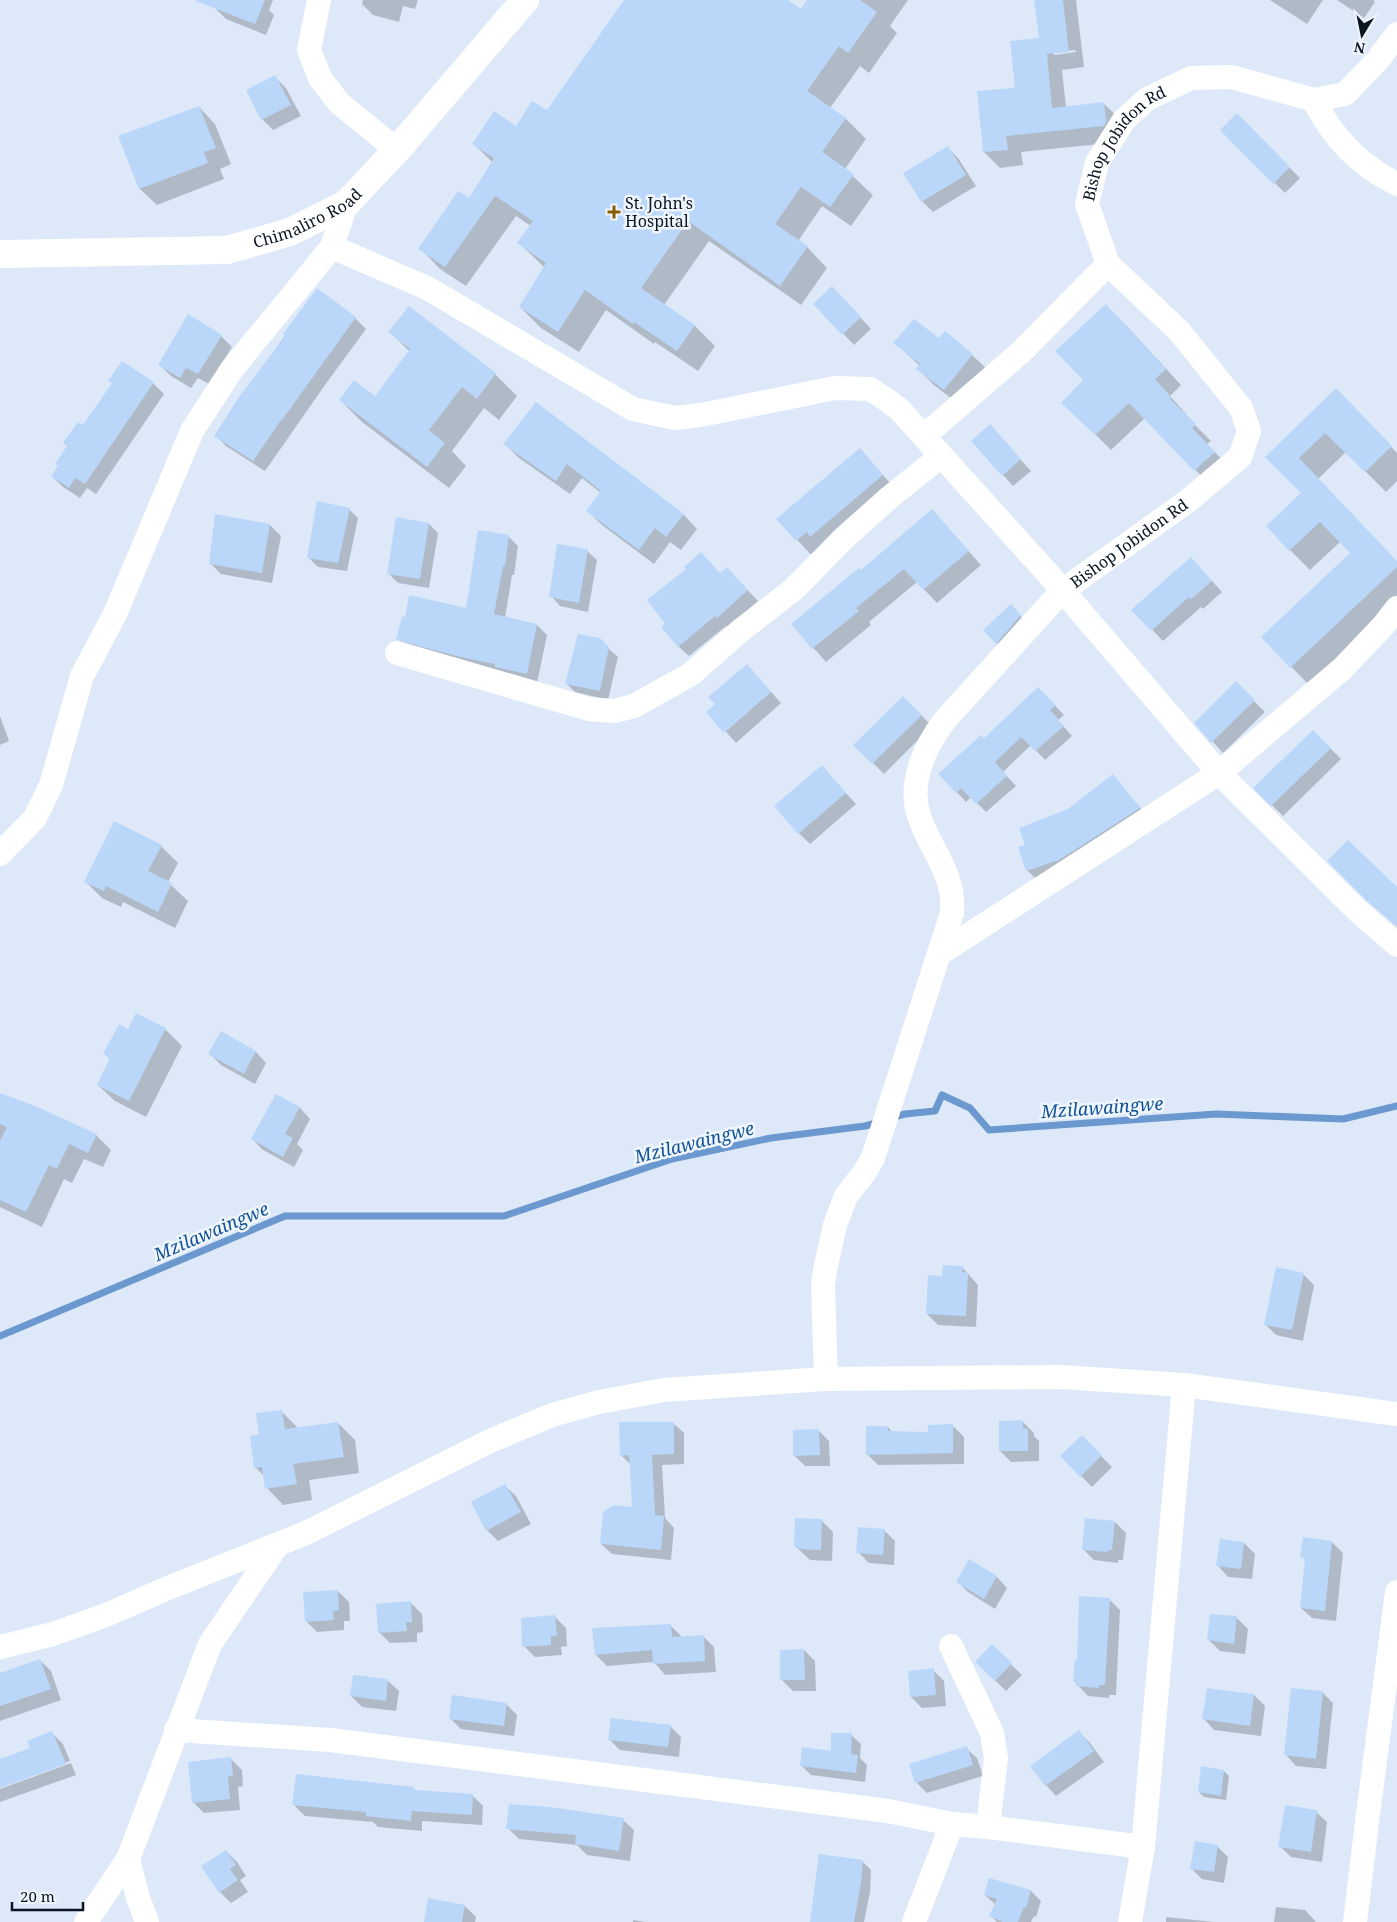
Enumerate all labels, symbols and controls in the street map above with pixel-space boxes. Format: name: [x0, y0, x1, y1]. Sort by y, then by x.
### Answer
north arrow: [1337, 10, 1387, 60]
text: N: [1353, 38, 1367, 59]
street label: Bishop Jobidon Rd: [1077, 81, 1169, 203]
street label: Chimaliro Road: [250, 183, 367, 253]
place label: St. John's Hospital: [625, 192, 693, 232]
marker: St. John's Hospital: [607, 205, 621, 219]
street label: Bishop Jobidon Rd: [1066, 493, 1192, 593]
water label: Mzilawaingwe: [1039, 1091, 1164, 1123]
water label: Mzilawaingwe: [631, 1116, 756, 1169]
water label: Mzilawaingwe: [149, 1196, 272, 1266]
scale bar: [12, 1880, 84, 1912]
text: 20 m: [20, 1886, 55, 1906]

